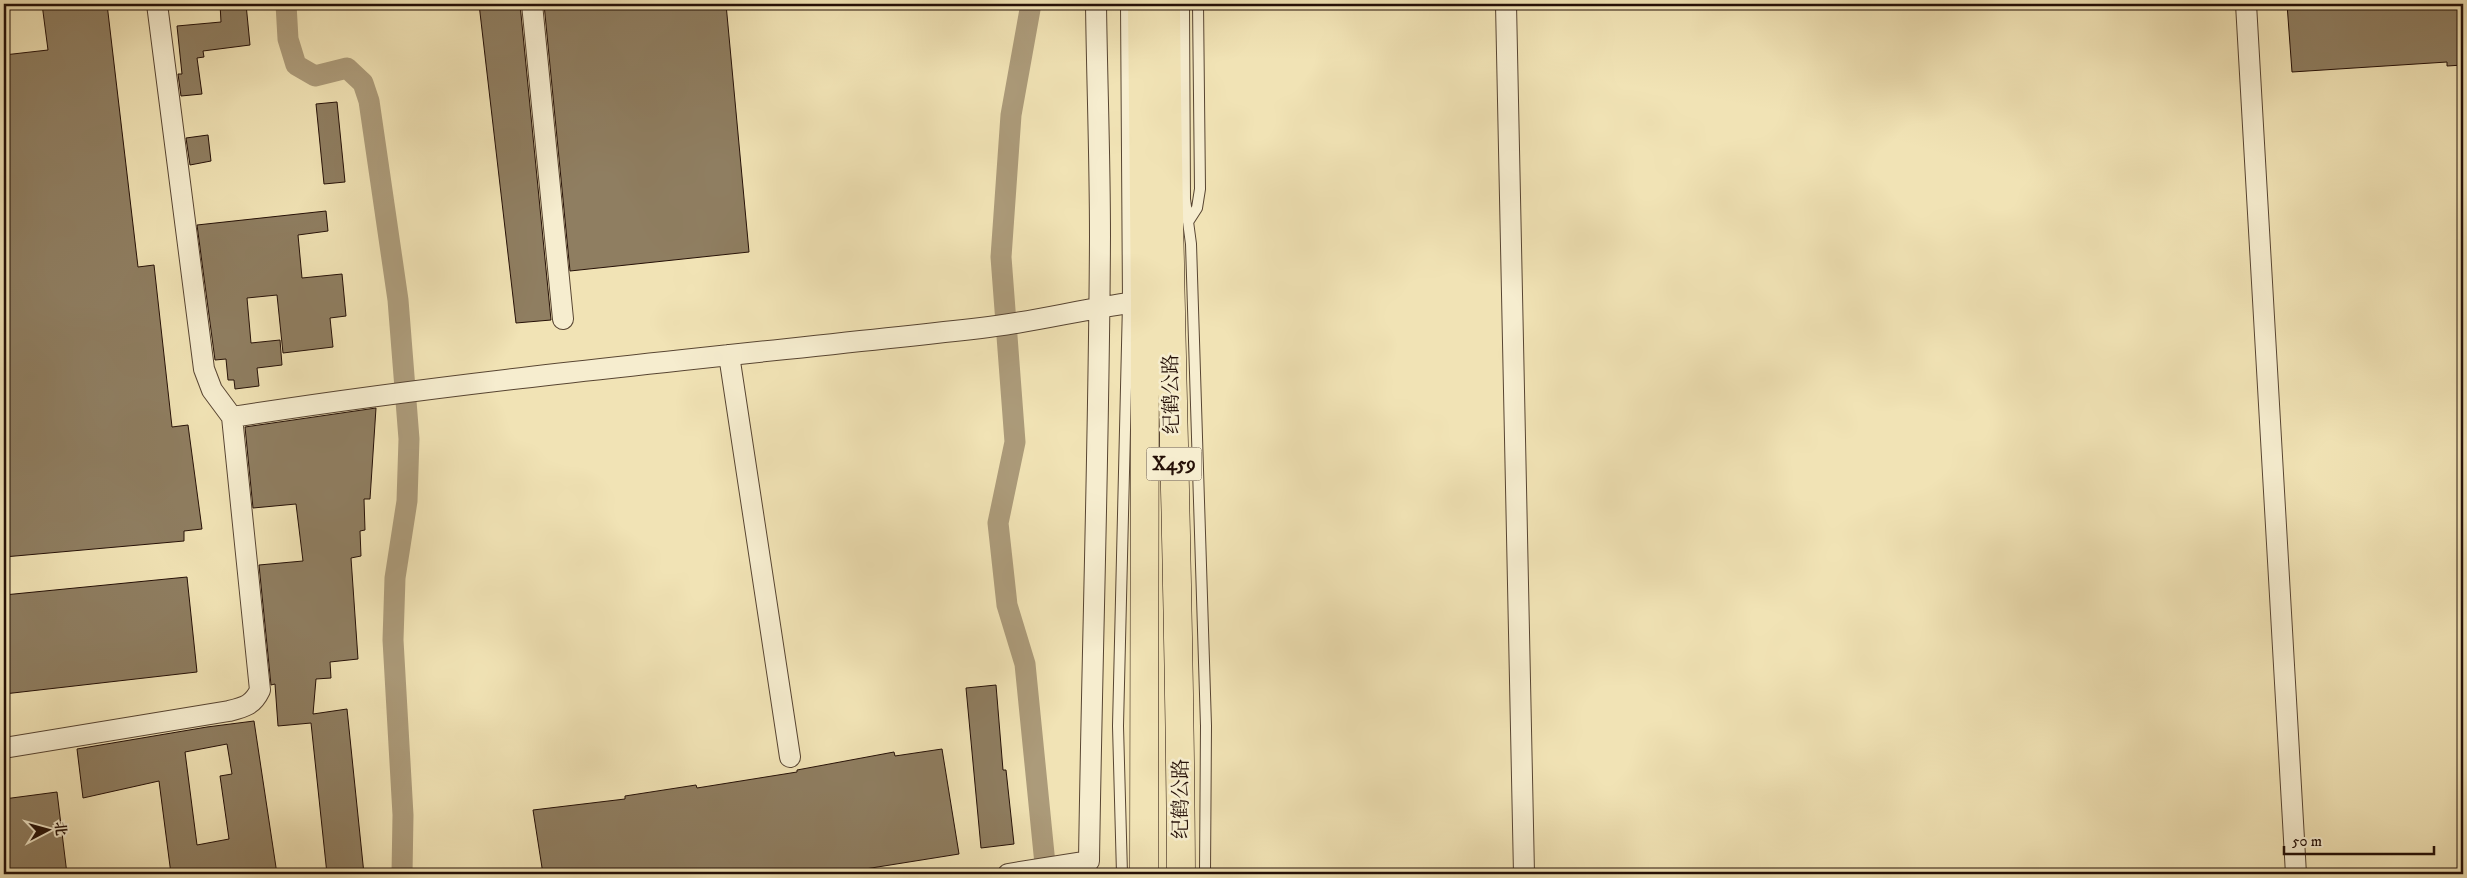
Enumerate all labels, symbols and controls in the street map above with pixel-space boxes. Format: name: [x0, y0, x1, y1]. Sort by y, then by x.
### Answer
street label: 纪鹤公路: [1159, 354, 1185, 434]
road number: X459: [1146, 448, 1202, 480]
street label: 纪鹤公路: [1169, 759, 1194, 839]
north arrow: [22, 806, 72, 856]
text: 北: [50, 821, 70, 837]
scale bar: [2284, 823, 2434, 855]
text: 50 m: [2292, 832, 2322, 851]

